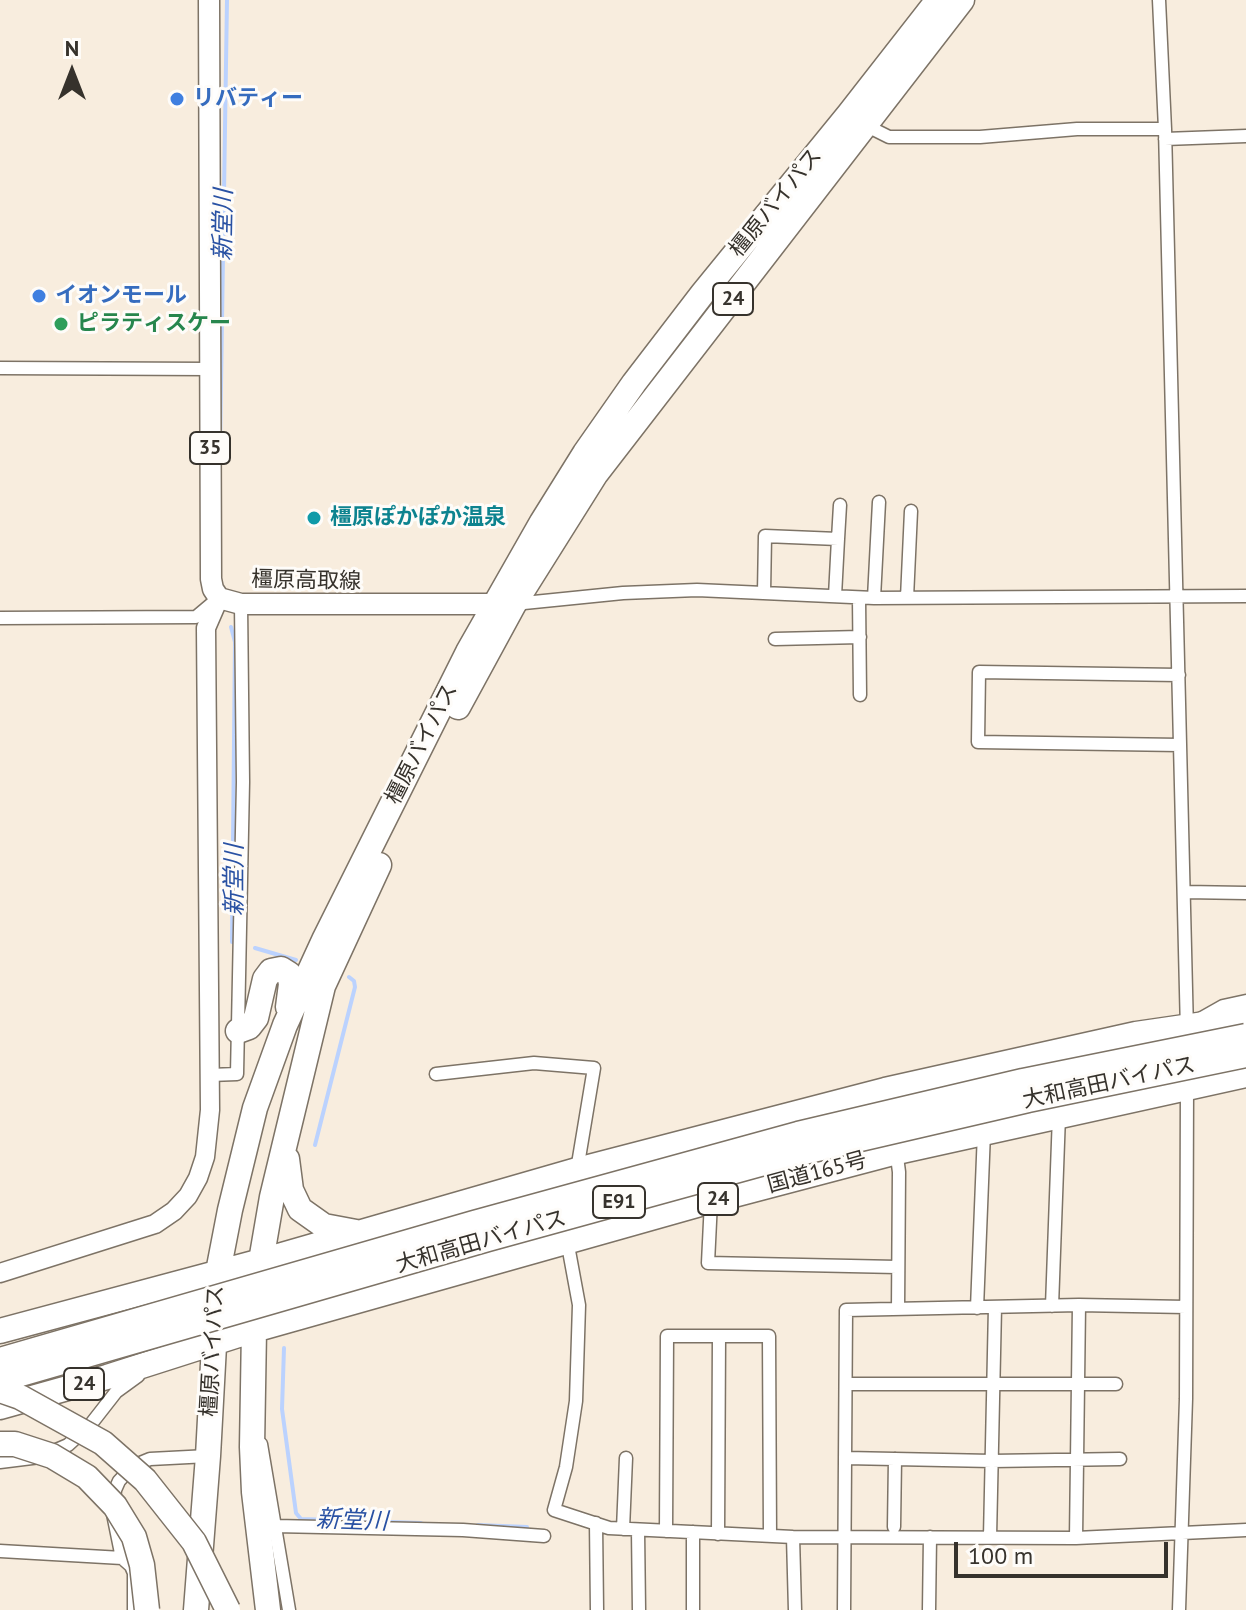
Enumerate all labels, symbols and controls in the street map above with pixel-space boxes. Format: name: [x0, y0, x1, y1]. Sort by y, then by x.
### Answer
north arrow: [32, 32, 112, 112]
text: N: [65, 34, 79, 62]
place label: リバティー: [193, 86, 303, 112]
marker: リバティー: [168, 90, 186, 108]
street label: 橿原バイパス: [724, 143, 828, 263]
water label: 新堂川: [209, 189, 239, 261]
place label: イオンモール: [55, 283, 187, 309]
road number: 24: [713, 283, 753, 315]
marker: イオンモール: [30, 287, 48, 305]
place label: ピラティスケー: [77, 311, 231, 337]
marker: ピラティスケー: [52, 315, 70, 333]
road number: 35: [190, 432, 230, 464]
place label: 橿原ぽかぽか温泉: [330, 505, 506, 531]
marker: 橿原ぽかぽか温泉: [305, 509, 323, 527]
street label: 橿原高取線: [251, 567, 361, 595]
street label: 橿原バイパス: [380, 679, 464, 809]
water label: 新堂川: [221, 844, 249, 916]
street label: 大和高田バイパス: [1020, 1052, 1198, 1114]
street label: 国道165号: [764, 1147, 870, 1199]
road number: 24: [698, 1183, 738, 1215]
road number: E91: [593, 1186, 645, 1218]
street label: 大和高田バイパス: [393, 1205, 569, 1279]
street label: 橿原バイパス: [196, 1284, 230, 1418]
road number: 24: [64, 1368, 104, 1400]
water label: 新堂川: [316, 1505, 388, 1537]
scale bar: [958, 1526, 1172, 1576]
text: 100 m: [968, 1540, 1033, 1571]

